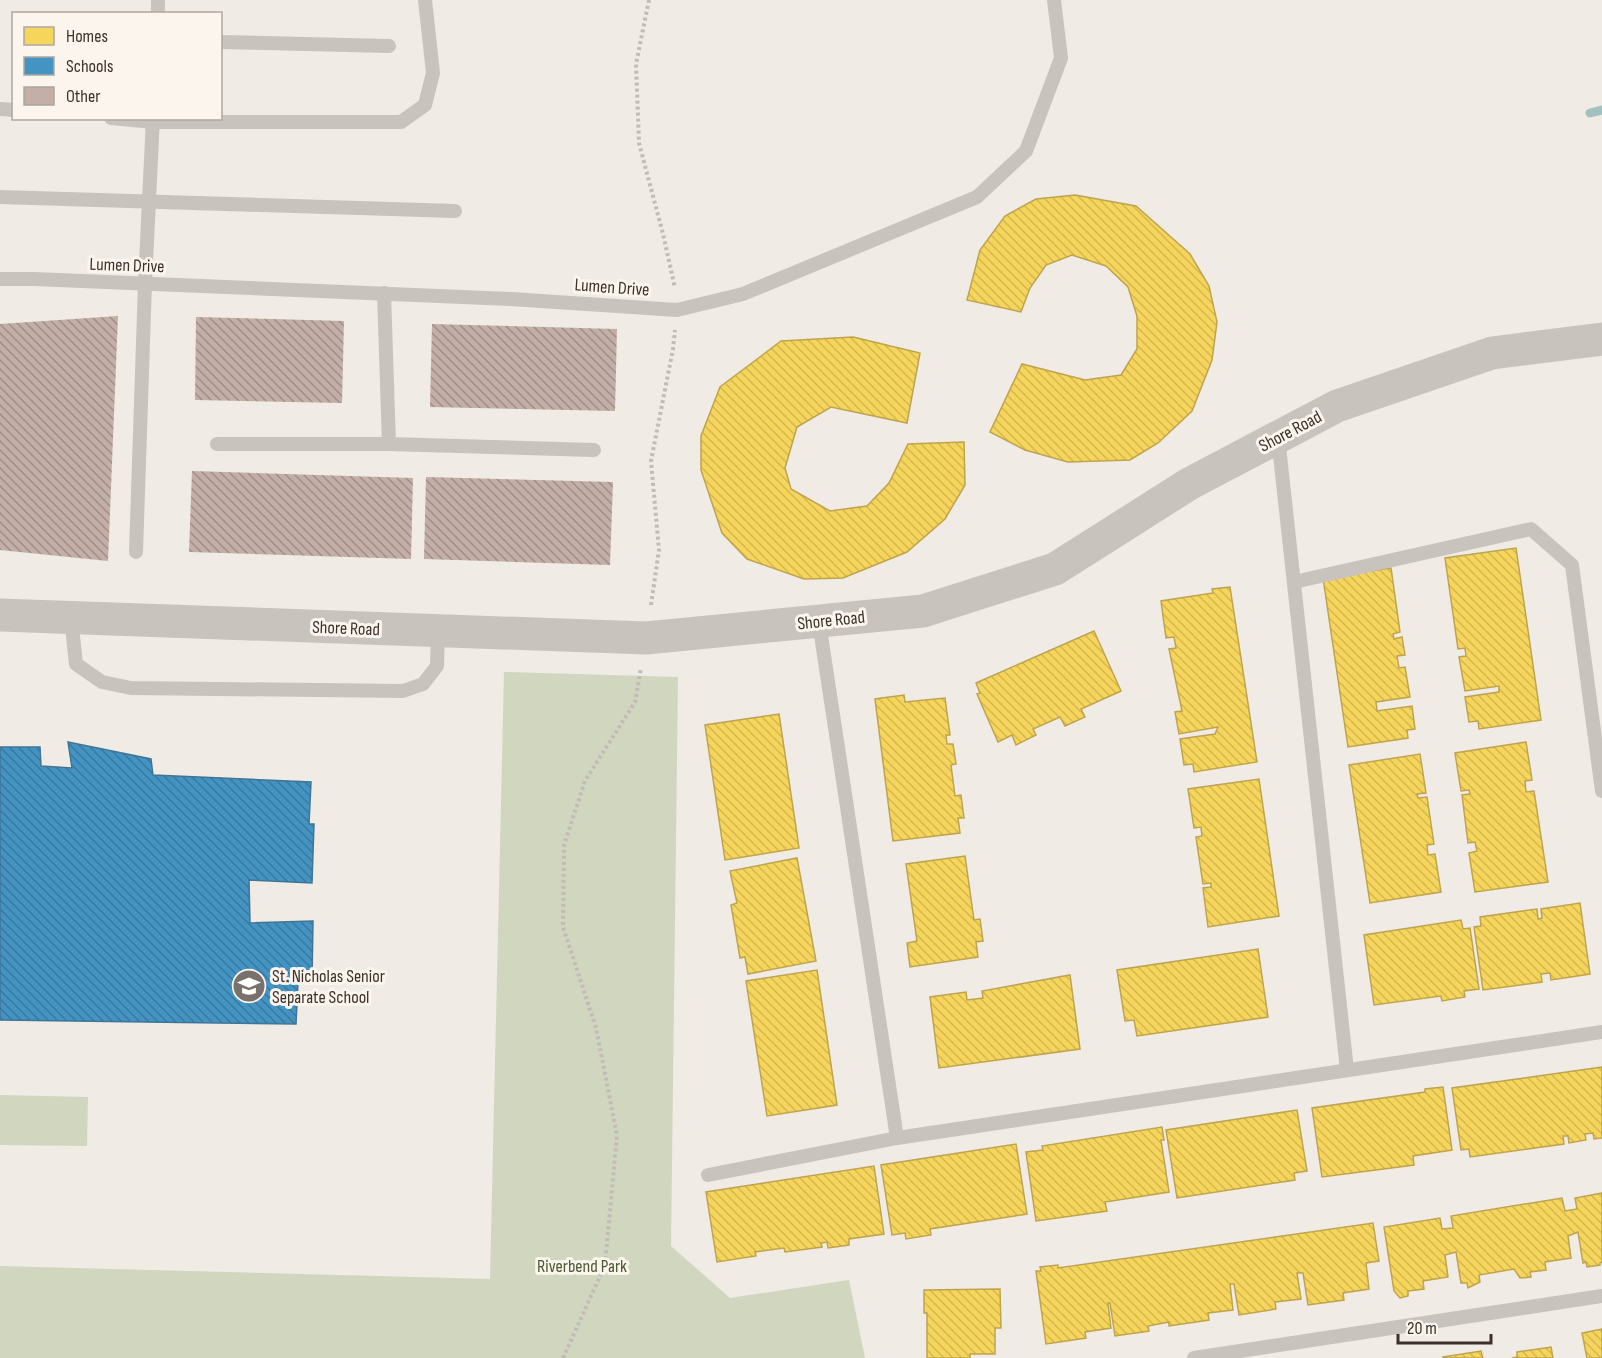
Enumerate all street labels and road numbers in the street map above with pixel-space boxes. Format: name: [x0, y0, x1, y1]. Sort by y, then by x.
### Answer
street label: Lumen Drive: [89, 254, 165, 277]
street label: Lumen Drive: [574, 274, 650, 301]
street label: Shore Road: [1255, 406, 1325, 457]
street label: Shore Road: [796, 607, 866, 634]
street label: Shore Road: [312, 617, 380, 640]

